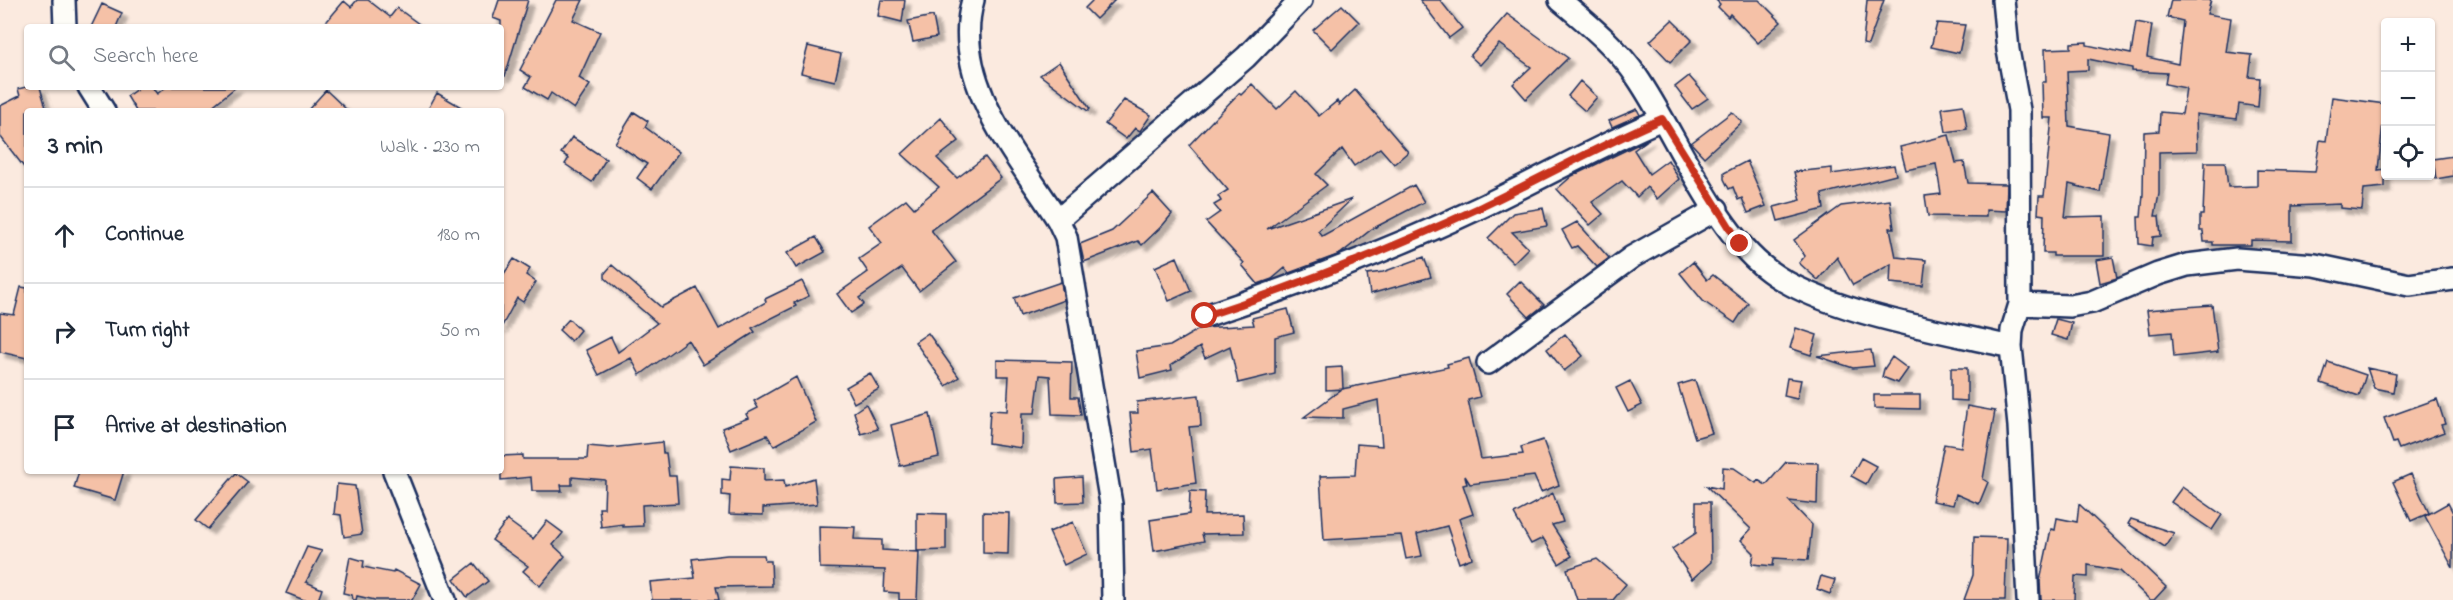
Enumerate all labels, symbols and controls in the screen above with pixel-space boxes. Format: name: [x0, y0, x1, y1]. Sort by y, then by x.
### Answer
map controls: [2381, 18, 2435, 180]
button: +: [2381, 18, 2435, 72]
search box: [24, 24, 504, 90]
icon: search: [45, 41, 78, 74]
text: Search here: [93, 41, 198, 73]
button: −: [2381, 72, 2435, 126]
button: locate: [2381, 126, 2435, 180]
text: 3 min: [48, 128, 103, 166]
text: Walk · 230 m: [380, 133, 480, 162]
icon: ahead: [48, 219, 81, 252]
text: Continue: [105, 219, 184, 251]
text: 180 m: [437, 221, 480, 250]
route end: [1726, 230, 1752, 256]
route start: [1191, 302, 1217, 328]
icon: right: [48, 315, 81, 348]
text: Turn right: [105, 315, 190, 347]
text: 50 m: [439, 317, 480, 346]
icon: arrive: [48, 411, 81, 444]
text: Arrive at destination: [105, 411, 287, 443]

